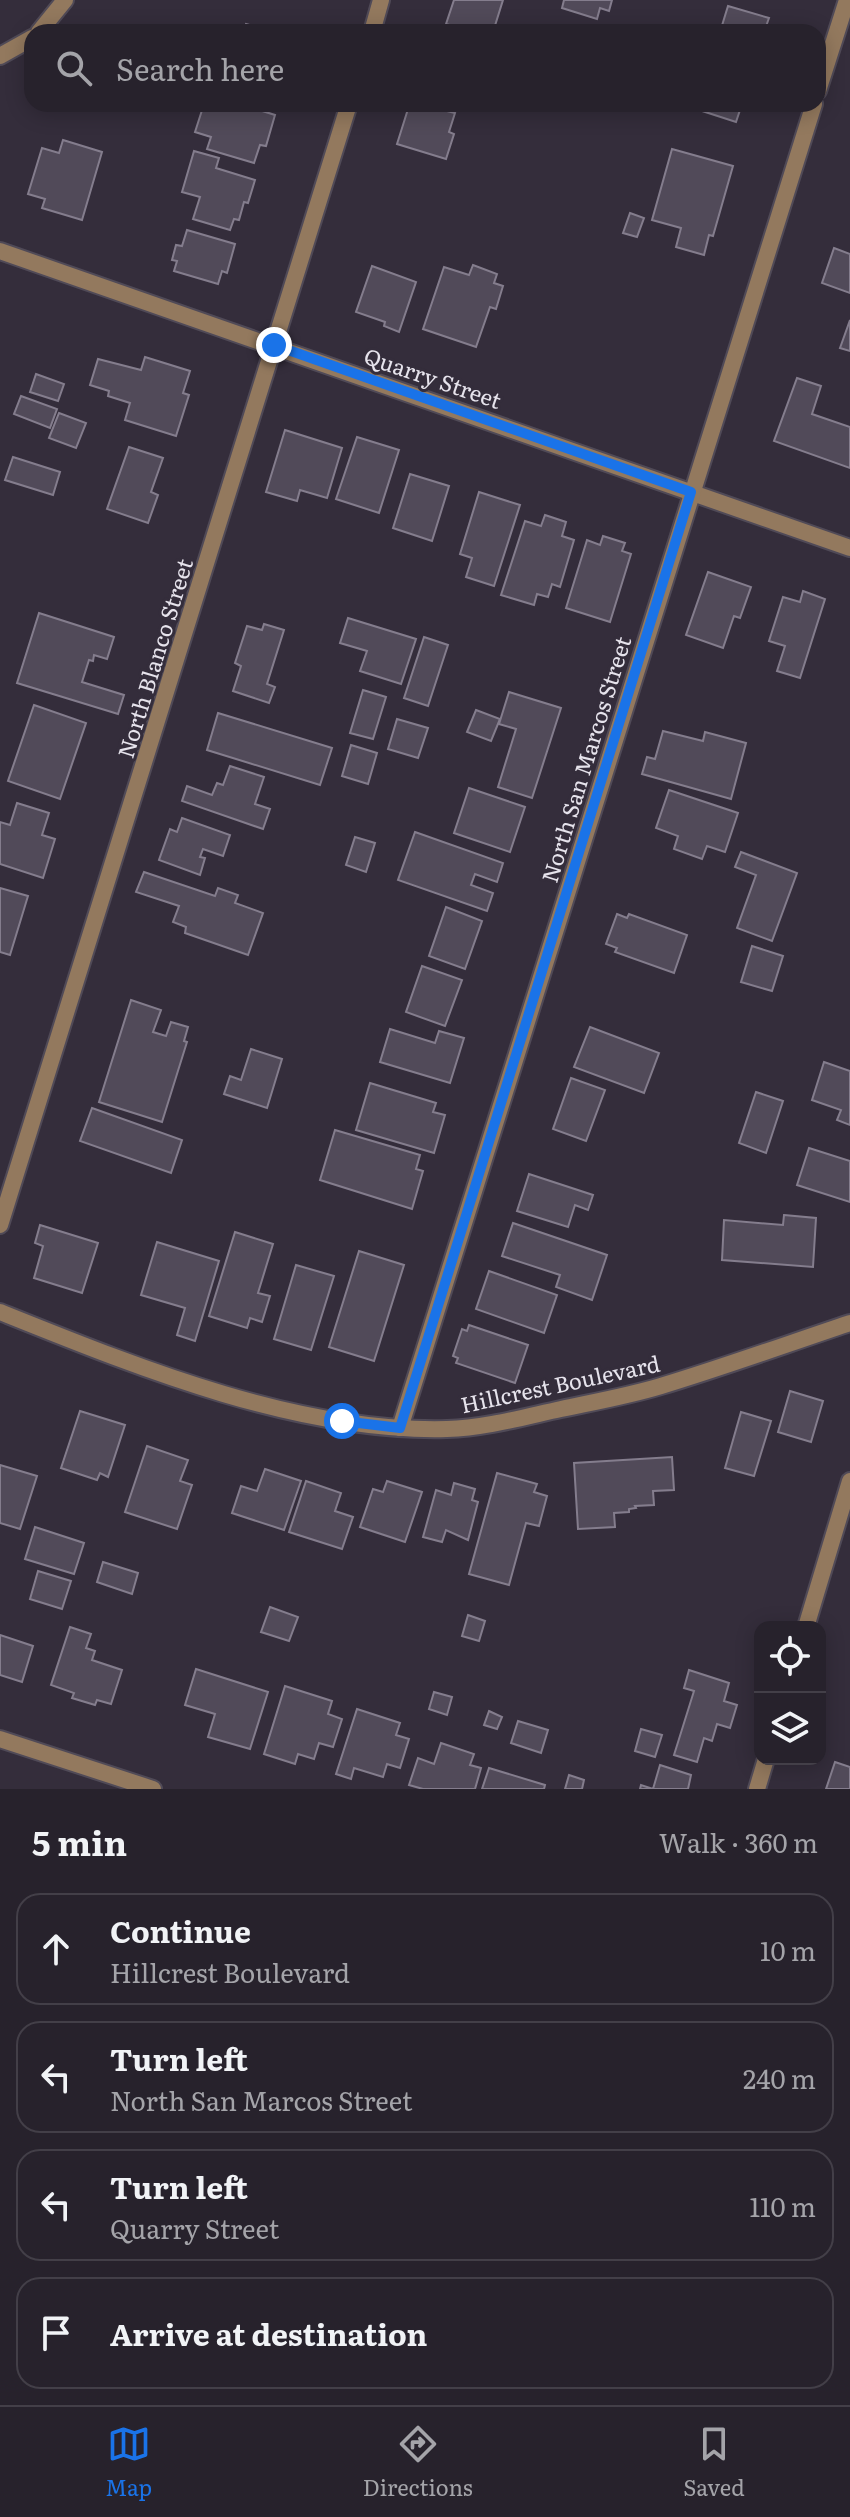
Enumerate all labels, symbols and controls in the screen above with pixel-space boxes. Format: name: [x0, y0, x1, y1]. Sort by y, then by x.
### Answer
search box: [24, 24, 826, 112]
icon: search: [52, 46, 96, 90]
text: Search here: [116, 46, 284, 90]
route end: [256, 327, 292, 363]
street label: Quarry Street: [360, 338, 506, 416]
street label: North Blanco Street: [108, 554, 200, 762]
street label: North San Marcos Street: [532, 632, 638, 886]
street label: Hillcrest Boulevard: [457, 1346, 663, 1420]
route start: [324, 1403, 360, 1439]
map controls: [754, 1621, 826, 1765]
button: locate: [754, 1621, 826, 1693]
button: layers: [754, 1693, 826, 1765]
text: 5 min: [32, 1816, 127, 1866]
text: Walk · 360 m: [659, 1822, 818, 1861]
text: Continue: [110, 1908, 251, 1952]
icon: ahead: [34, 1927, 78, 1971]
text: 10 m: [760, 1930, 816, 1969]
text: Hillcrest Boulevard: [110, 1952, 350, 1991]
text: Turn left: [110, 2036, 248, 2080]
icon: left: [34, 2055, 78, 2099]
text: 240 m: [743, 2058, 816, 2097]
text: North San Marcos Street: [110, 2080, 412, 2119]
text: Turn left: [110, 2164, 248, 2208]
icon: left: [34, 2183, 78, 2227]
text: 110 m: [749, 2186, 816, 2225]
text: Quarry Street: [110, 2208, 279, 2247]
icon: arrive: [34, 2311, 78, 2355]
text: Arrive at destination: [110, 2311, 427, 2355]
tab: Map: [105, 2422, 152, 2503]
tab: Directions: [363, 2422, 473, 2503]
tab: Saved: [683, 2422, 745, 2503]

